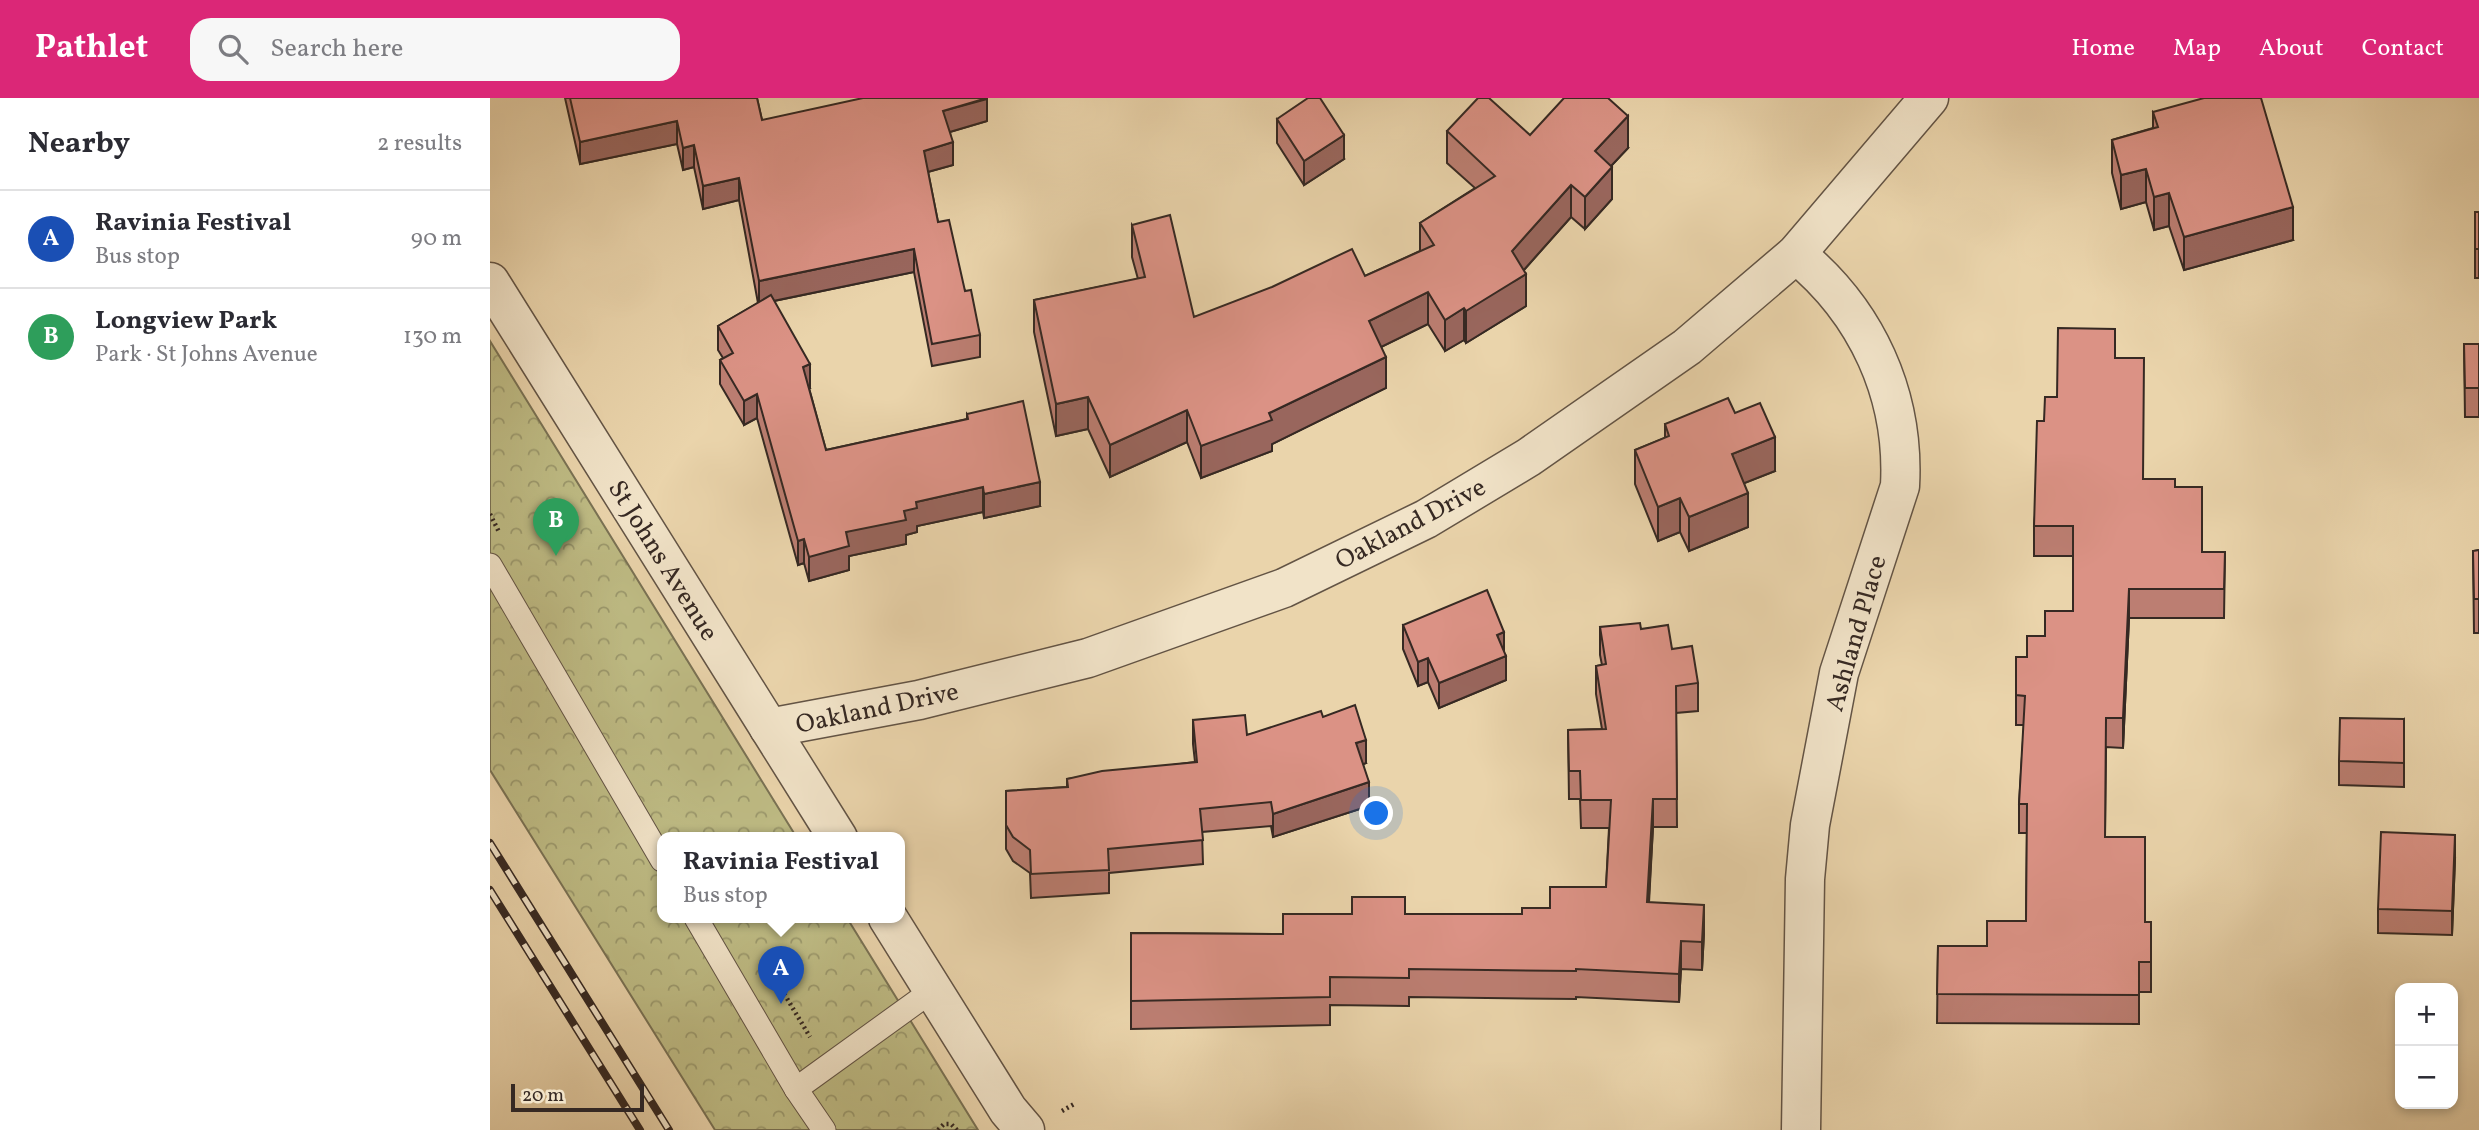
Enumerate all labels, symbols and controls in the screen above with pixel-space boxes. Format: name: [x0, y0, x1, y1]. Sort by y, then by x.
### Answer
search box: [190, 18, 680, 81]
text: Pathlet: [35, 26, 148, 72]
icon: search: [214, 30, 252, 68]
text: Search here: [270, 31, 403, 67]
text: Home: [2071, 32, 2135, 66]
text: Map: [2173, 32, 2221, 66]
text: About: [2259, 32, 2324, 66]
text: Contact: [2362, 32, 2444, 66]
text: Nearby: [28, 123, 130, 165]
text: 2 results: [377, 128, 462, 160]
text: Ravinia Festival: [95, 205, 291, 241]
text: A: [43, 223, 59, 255]
text: 90 m: [411, 223, 462, 255]
text: Bus stop: [95, 241, 180, 273]
text: Longview Park: [95, 303, 277, 339]
text: B: [43, 321, 59, 353]
text: 130 m: [403, 321, 462, 353]
text: Park · St Johns Avenue: [95, 339, 318, 371]
street label: Oakland Drive: [1329, 470, 1493, 580]
street label: St Johns Avenue: [598, 474, 726, 648]
pin: B: [533, 498, 579, 556]
street label: Ashland Place: [1817, 551, 1896, 716]
street label: Oakland Drive: [793, 674, 962, 744]
your location: [1359, 796, 1393, 830]
popup: [657, 832, 905, 923]
text: Ravinia Festival: [683, 844, 879, 880]
text: Bus stop: [683, 880, 768, 912]
pin: A: [758, 946, 804, 1004]
map controls: [2395, 983, 2458, 1109]
button: +: [2395, 983, 2458, 1046]
button: −: [2395, 1046, 2458, 1109]
scale bar: [511, 1081, 644, 1113]
text: 20 m: [522, 1083, 564, 1109]

